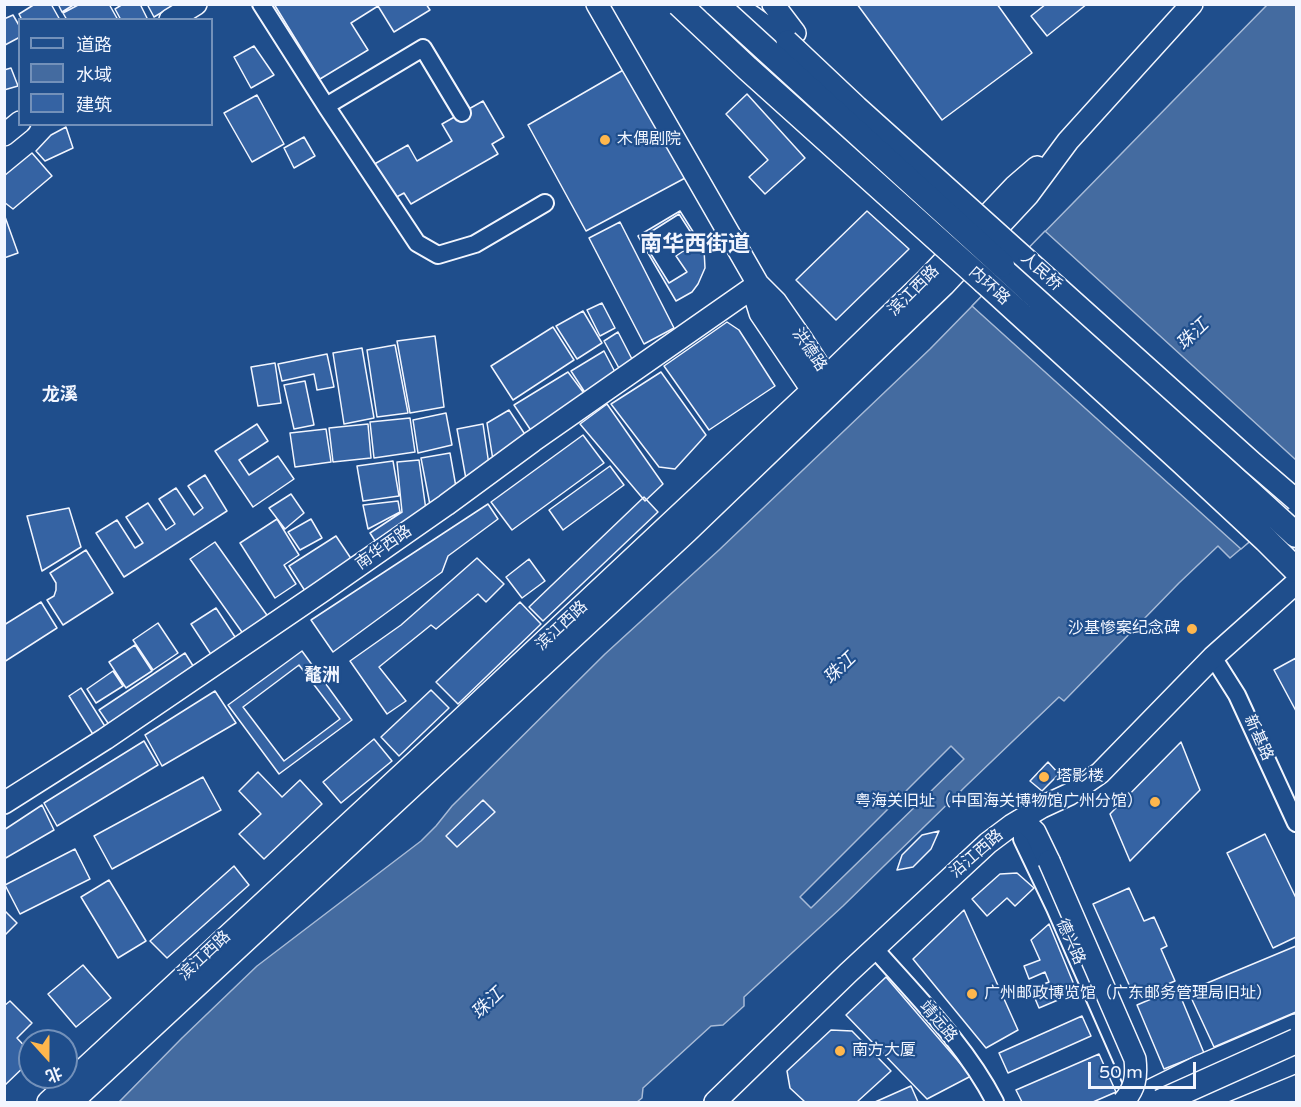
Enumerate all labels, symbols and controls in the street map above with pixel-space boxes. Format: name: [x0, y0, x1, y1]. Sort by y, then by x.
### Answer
legend: [18, 18, 213, 126]
text: 道路: [76, 34, 112, 56]
text: 水域: [76, 64, 112, 86]
text: 建筑: [76, 94, 112, 116]
place label: 木偶剧院: [617, 130, 681, 150]
marker: 木偶剧院: [598, 133, 612, 147]
district label: 南华西街道: [640, 232, 750, 258]
street label: 人民桥: [1017, 249, 1065, 295]
street label: 滨江西路: [885, 262, 943, 320]
street label: 内环路: [965, 263, 1013, 309]
water label: 珠江: [1173, 315, 1213, 355]
street label: 洪德路: [788, 325, 830, 375]
district label: 龙溪: [42, 384, 78, 406]
street label: 南华西路: [352, 522, 416, 574]
street label: 滨江西路: [532, 597, 592, 655]
place label: 沙基惨案纪念碑: [1068, 619, 1180, 639]
marker: 沙基惨案纪念碑: [1185, 622, 1199, 636]
water label: 珠江: [820, 649, 860, 689]
district label: 鼇洲: [304, 665, 340, 687]
street label: 新基路: [1239, 712, 1277, 764]
place label: 塔影楼: [1056, 767, 1104, 787]
marker: 塔影楼: [1037, 770, 1051, 784]
place label: 粤海关旧址（中国海关博物馆广州分馆）: [855, 792, 1143, 812]
marker: 粤海关旧址（中国海关博物馆广州分馆）: [1148, 795, 1162, 809]
street label: 沿江西路: [947, 826, 1007, 882]
street label: 德兴路: [1051, 916, 1089, 968]
street label: 滨江西路: [175, 927, 235, 985]
water label: 珠江: [468, 984, 508, 1024]
place label: 广州邮政博览馆（广东邮务管理局旧址）: [984, 984, 1272, 1004]
marker: 广州邮政博览馆（广东邮务管理局旧址）: [965, 987, 979, 1001]
street label: 靖远路: [915, 997, 961, 1047]
north arrow: [18, 1029, 78, 1089]
place label: 南方大厦: [852, 1041, 916, 1061]
marker: 南方大厦: [833, 1044, 847, 1058]
scale bar: [1091, 1050, 1199, 1088]
text: 50 m: [1099, 1061, 1143, 1083]
text: 北: [43, 1062, 65, 1086]

